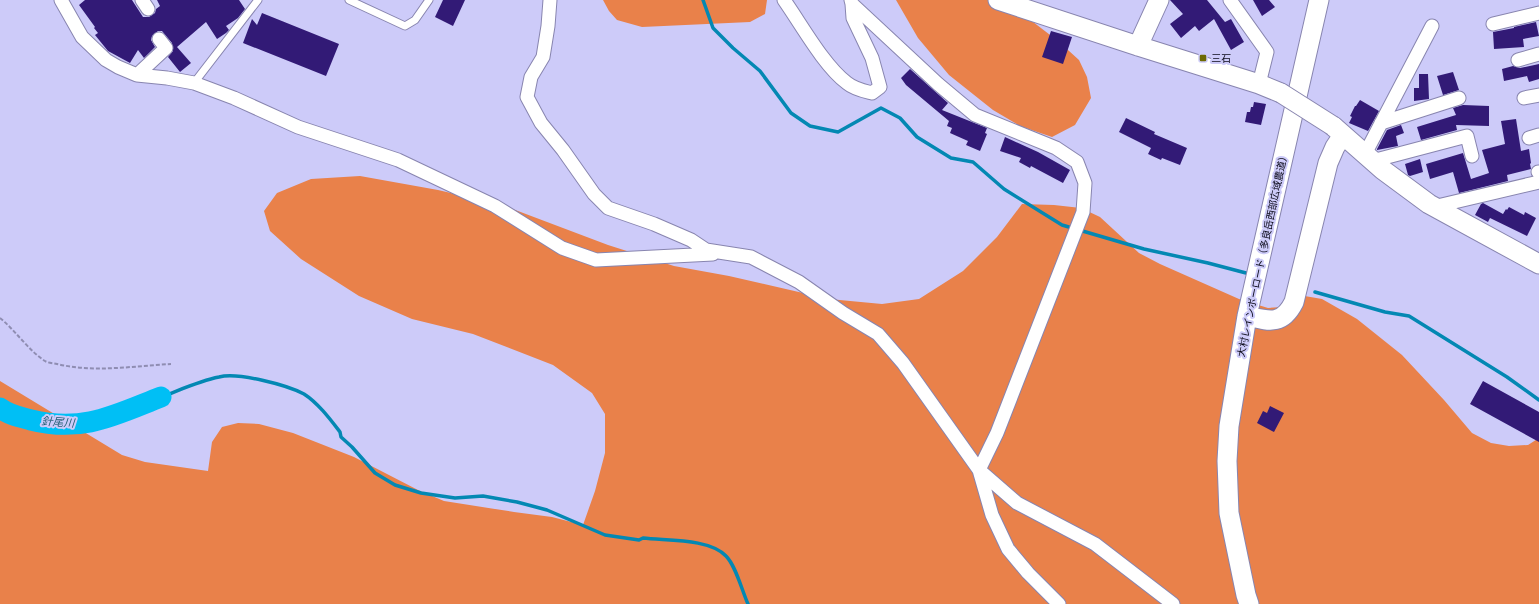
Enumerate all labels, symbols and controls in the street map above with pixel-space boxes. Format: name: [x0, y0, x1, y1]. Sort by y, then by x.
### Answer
place label: 三石: [1211, 52, 1231, 64]
marker: 三石: [1198, 53, 1208, 63]
street label: 大村レインボーロード（多良岳西部広域農道）: [1234, 150, 1290, 358]
water label: 針尾川: [41, 414, 76, 430]

